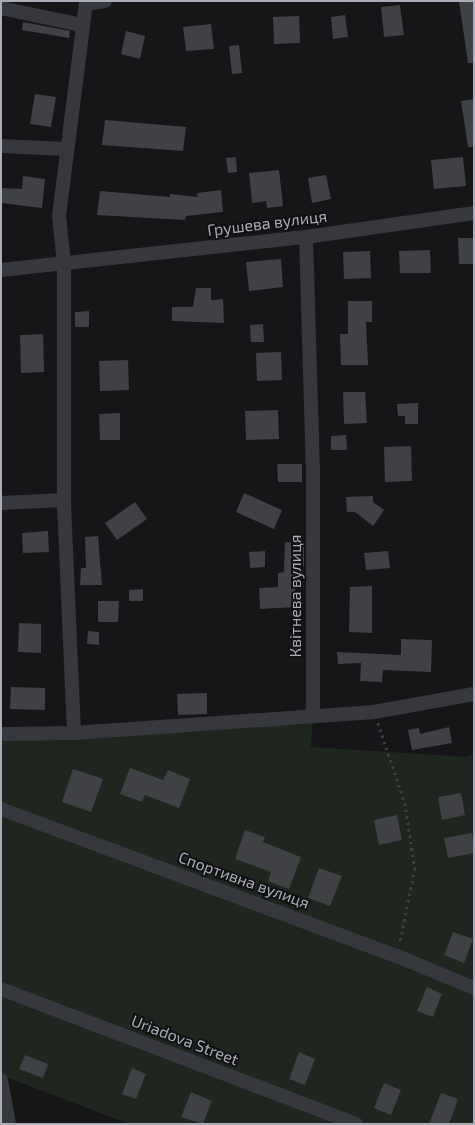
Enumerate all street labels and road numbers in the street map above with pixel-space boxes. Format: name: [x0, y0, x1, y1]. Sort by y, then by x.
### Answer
street label: Грушева вулиця: [206, 206, 328, 240]
street label: Квітнева вулиця: [285, 535, 305, 657]
street label: Спортивна вулиця: [176, 847, 312, 913]
street label: Uriadova Street: [129, 1011, 241, 1069]

